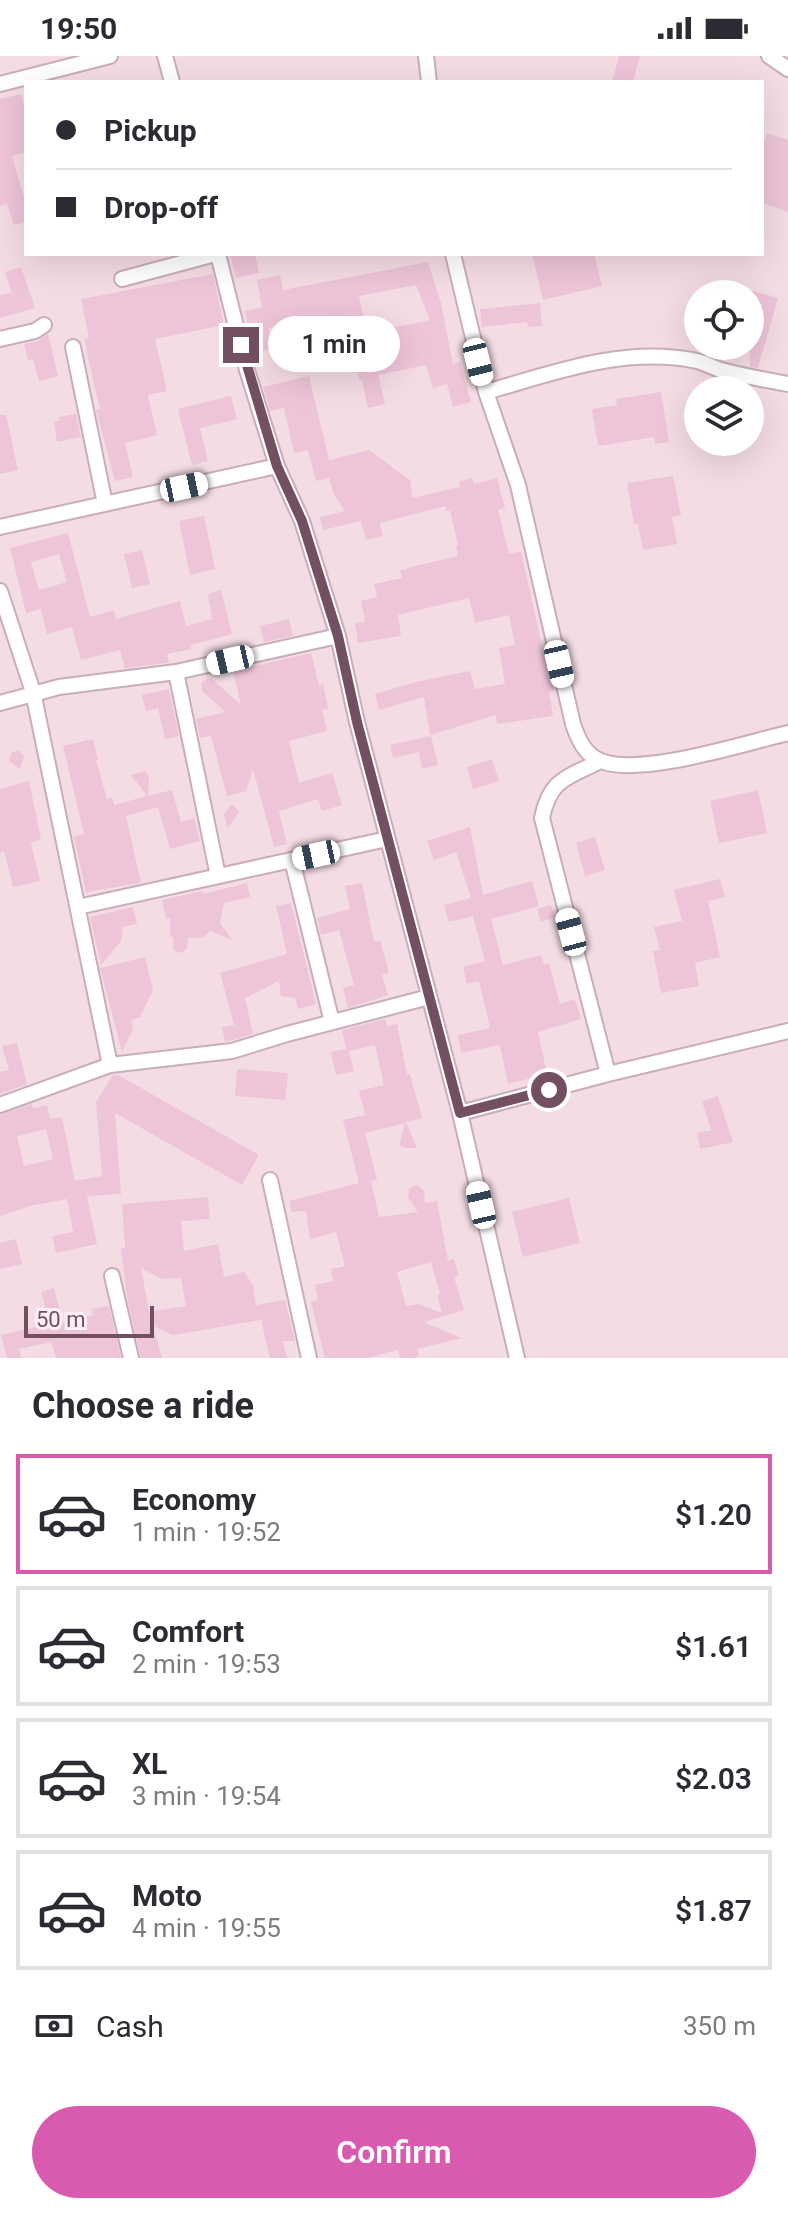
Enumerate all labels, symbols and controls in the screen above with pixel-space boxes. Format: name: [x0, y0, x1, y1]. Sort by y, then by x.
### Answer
text: 19:50: [40, 11, 117, 46]
text: Pickup: [104, 113, 197, 148]
text: Drop-off: [104, 190, 218, 225]
map controls: [684, 280, 764, 456]
button: locate: [684, 280, 764, 360]
callout: 1 min: [269, 317, 401, 373]
route end: [223, 327, 259, 363]
text: 1 min: [301, 329, 367, 359]
car: [461, 336, 495, 388]
button: layers: [684, 376, 764, 456]
car: [158, 470, 210, 504]
car: [542, 638, 576, 690]
car: [204, 643, 256, 677]
car: [290, 838, 342, 872]
car: [553, 906, 589, 958]
route start: [531, 1072, 567, 1108]
car: [464, 1179, 498, 1231]
scale bar: [24, 1302, 154, 1338]
text: 50 m: [36, 1307, 85, 1332]
text: Choose a ride: [32, 1385, 254, 1427]
icon: car: [36, 1478, 108, 1550]
text: Economy: [132, 1482, 256, 1517]
text: $1.20: [675, 1497, 752, 1532]
text: 1 min · 19:52: [132, 1517, 281, 1547]
icon: car: [36, 1610, 108, 1682]
text: Comfort: [132, 1614, 244, 1649]
text: $1.61: [675, 1629, 752, 1664]
text: 2 min · 19:53: [132, 1649, 281, 1679]
icon: car: [36, 1742, 108, 1814]
text: XL: [132, 1746, 167, 1781]
text: $2.03: [675, 1761, 752, 1796]
text: 3 min · 19:54: [132, 1781, 281, 1811]
icon: car: [36, 1874, 108, 1946]
text: Moto: [132, 1878, 202, 1913]
text: $1.87: [675, 1893, 752, 1928]
text: 4 min · 19:55: [132, 1913, 281, 1943]
icon: cash: [32, 2004, 76, 2048]
text: Cash: [96, 2009, 164, 2044]
text: 350 m: [683, 2011, 756, 2041]
button: Confirm: [32, 2106, 756, 2198]

